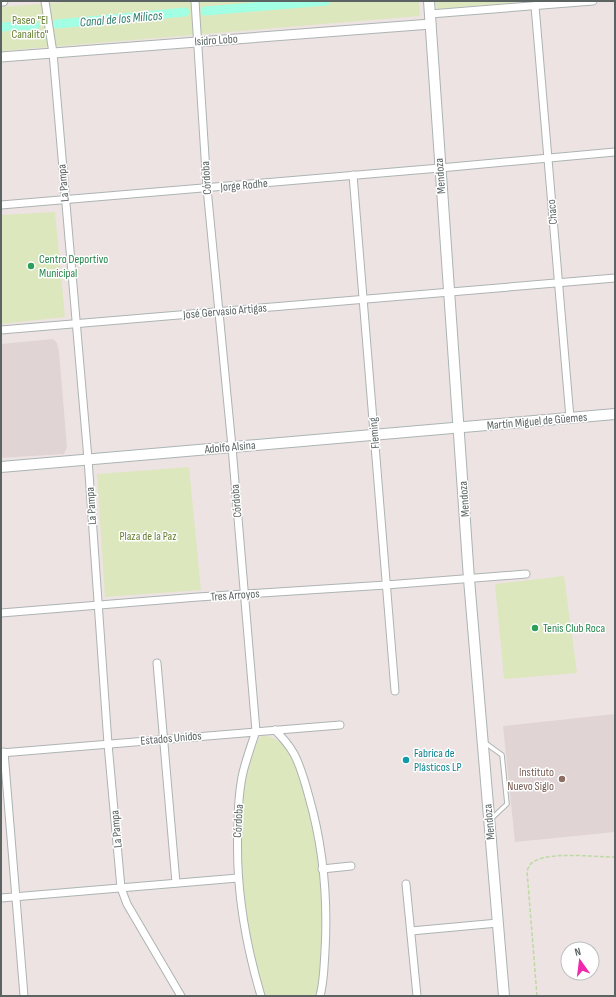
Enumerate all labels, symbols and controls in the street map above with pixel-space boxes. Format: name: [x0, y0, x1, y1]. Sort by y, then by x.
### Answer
water label: Canal de los Milicos: [79, 7, 164, 31]
park label: Paseo "El Canalito": [12, 13, 48, 42]
street label: Isidro Lobo: [194, 32, 238, 49]
street label: Mendoza: [432, 157, 449, 194]
street label: Córdoba: [198, 160, 215, 195]
street label: La Pampa: [54, 163, 73, 202]
street label: Jorge Rodhe: [219, 176, 268, 195]
street label: Chaco: [544, 199, 561, 225]
place label: Centro Deportivo Municipal: [39, 252, 108, 281]
marker: Centro Deportivo Municipal: [26, 261, 36, 271]
street label: José Gervasio Artigas: [182, 300, 267, 323]
street label: Martín Miguel de Güemes: [486, 410, 588, 433]
street label: Fleming: [366, 416, 383, 449]
street label: Adolfo Alsina: [203, 438, 257, 457]
street label: Mendoza: [456, 480, 473, 517]
street label: Córdoba: [228, 483, 245, 518]
street label: La Pampa: [83, 486, 100, 525]
park label: Plaza de la Paz: [119, 529, 177, 544]
street label: Tres Arroyos: [210, 586, 260, 605]
place label: Tenis Club Roca: [543, 621, 605, 636]
marker: Tenis Club Roca: [530, 623, 540, 633]
street label: Estados Unidos: [140, 728, 202, 749]
place label: Fabrica de Plásticos LP: [414, 746, 462, 775]
marker: Fabrica de Plásticos LP: [401, 755, 411, 765]
place label: Instituto Nuevo Siglo: [507, 765, 554, 794]
marker: Instituto Nuevo Siglo: [557, 774, 567, 784]
street label: Mendoza: [480, 803, 499, 840]
street label: Córdoba: [230, 804, 247, 838]
street label: La Pampa: [107, 809, 126, 848]
north arrow: [560, 941, 600, 981]
text: N: [573, 945, 582, 959]

